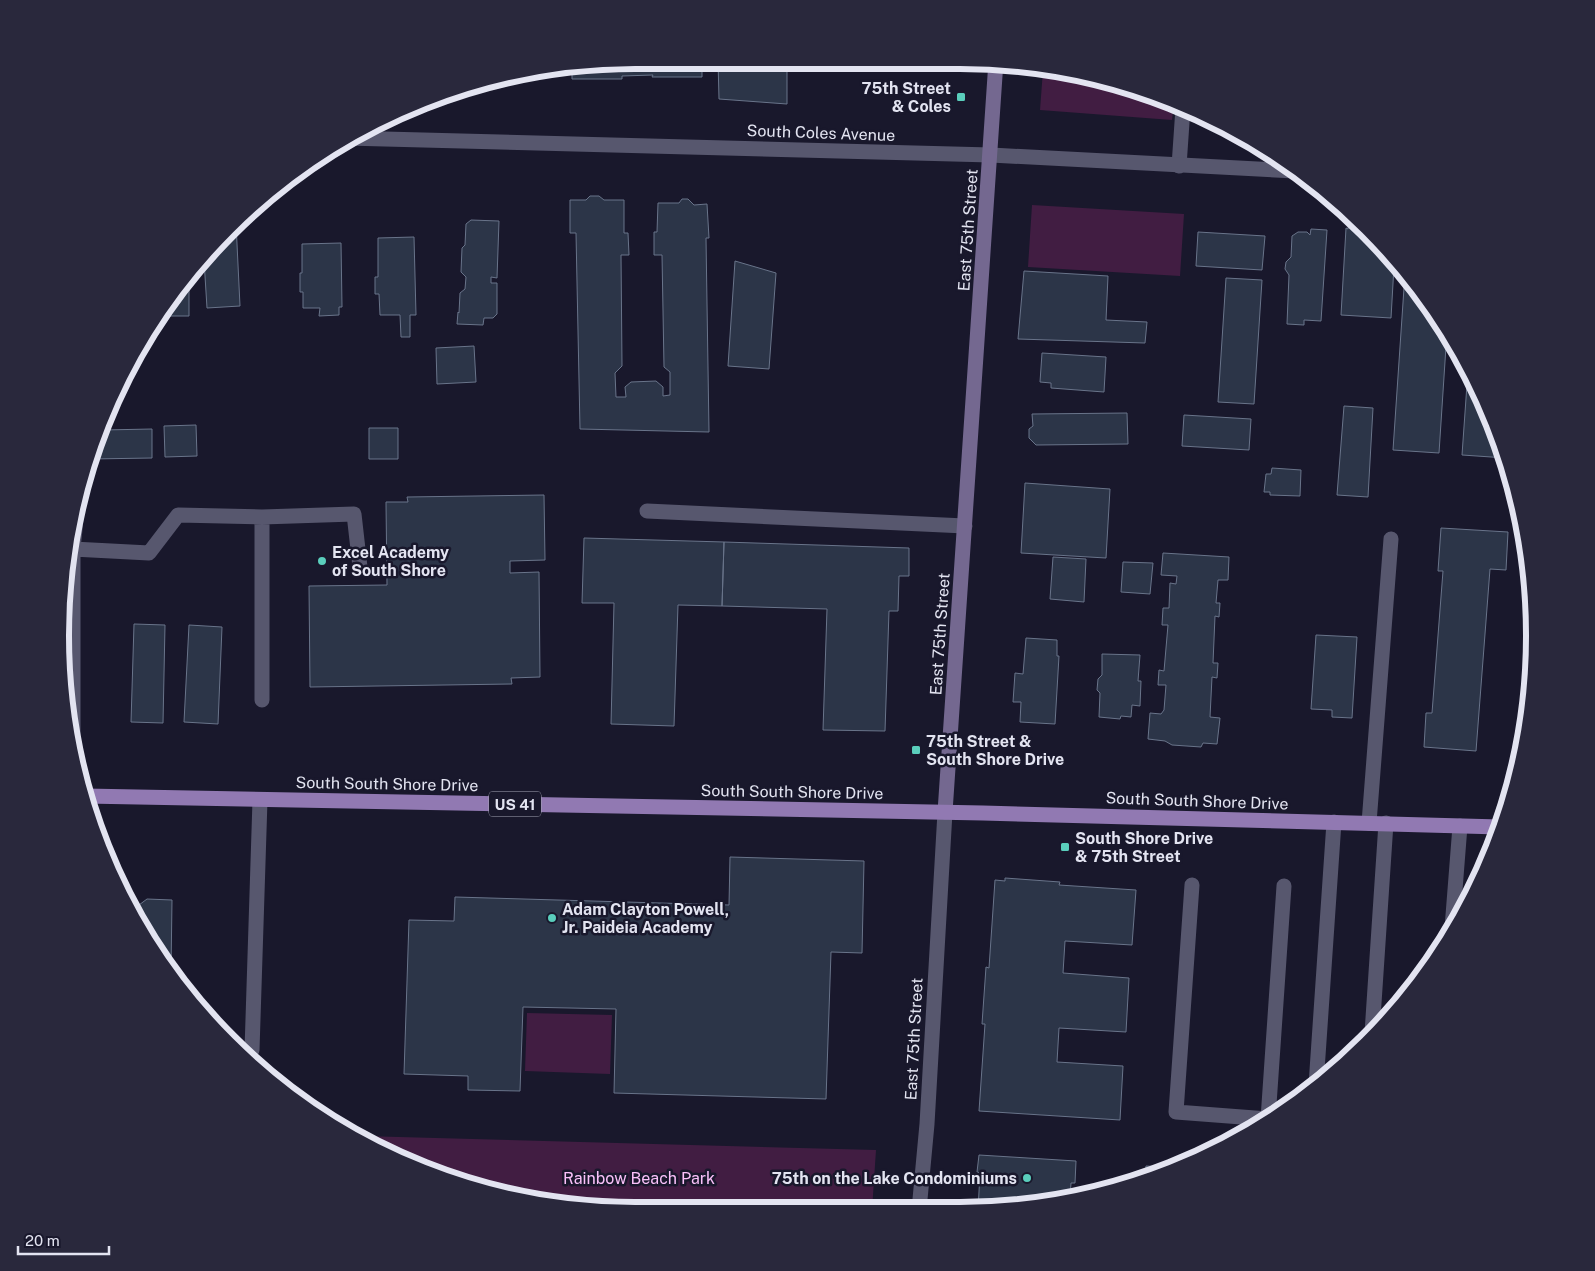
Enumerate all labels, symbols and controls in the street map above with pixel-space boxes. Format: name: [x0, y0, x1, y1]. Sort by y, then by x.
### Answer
place label: 75th Street & Coles: [862, 79, 951, 116]
marker: 75th Street & Coles: [955, 91, 967, 103]
street label: South Coles Avenue: [746, 121, 896, 145]
street label: East 75th Street: [954, 168, 982, 292]
place label: Excel Academy of South Shore: [332, 543, 449, 580]
marker: Excel Academy of South Shore: [316, 555, 328, 567]
street label: East 75th Street: [926, 572, 954, 696]
place label: 75th Street & South Shore Drive: [926, 732, 1064, 769]
marker: 75th Street & South Shore Drive: [910, 744, 922, 756]
street label: South South Shore Drive: [295, 773, 479, 795]
street label: South South Shore Drive: [700, 781, 884, 803]
street label: South South Shore Drive: [1105, 788, 1289, 814]
road number: US 41: [489, 792, 541, 816]
place label: South Shore Drive & 75th Street: [1075, 829, 1213, 866]
marker: South Shore Drive & 75th Street: [1059, 841, 1071, 853]
place label: Adam Clayton Powell, Jr. Paideia Academy: [562, 900, 729, 937]
marker: Adam Clayton Powell, Jr. Paideia Academy: [546, 912, 558, 924]
street label: East 75th Street: [901, 977, 927, 1101]
park label: Rainbow Beach Park: [563, 1169, 715, 1188]
place label: 75th on the Lake Condominiums: [772, 1169, 1017, 1188]
marker: 75th on the Lake Condominiums: [1021, 1172, 1033, 1184]
scale bar: [18, 1224, 109, 1256]
text: 20 m: [25, 1232, 60, 1249]

